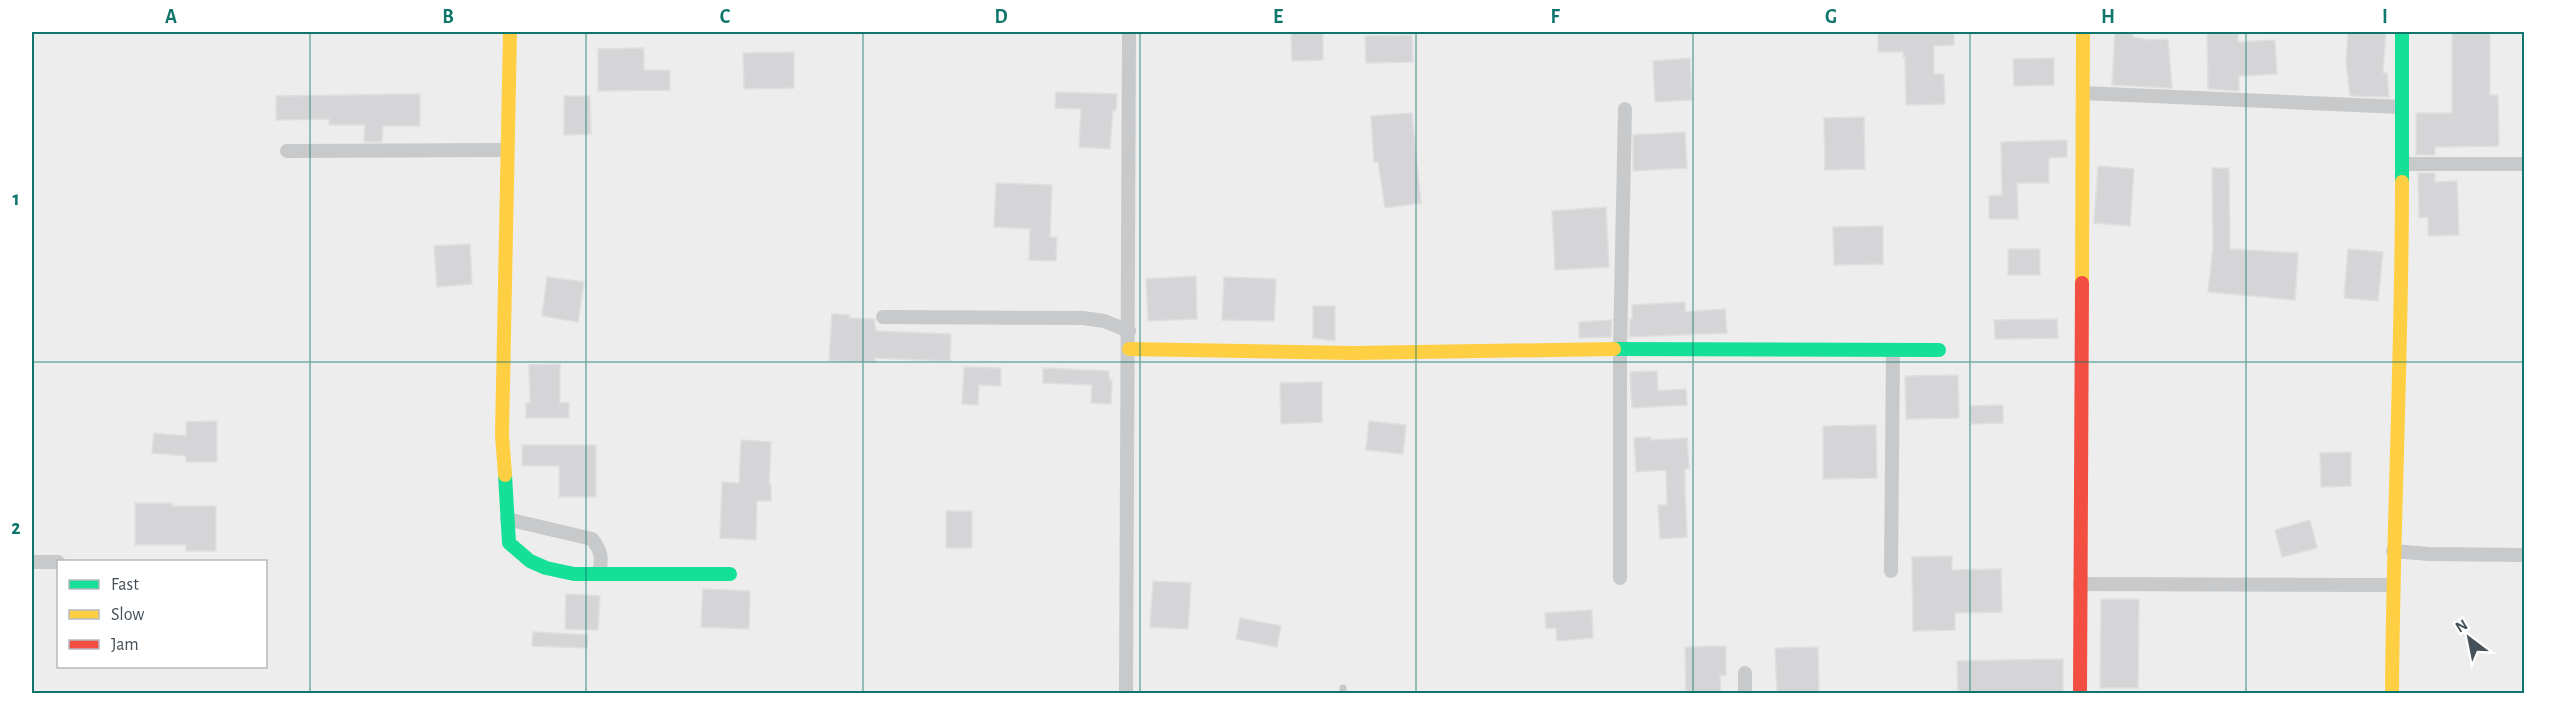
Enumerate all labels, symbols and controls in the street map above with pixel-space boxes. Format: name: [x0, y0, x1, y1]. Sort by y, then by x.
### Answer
text: A: [165, 7, 177, 27]
text: B: [442, 7, 454, 27]
text: C: [720, 7, 731, 27]
text: D: [994, 7, 1008, 27]
text: E: [1273, 7, 1283, 27]
text: F: [1550, 7, 1560, 27]
text: G: [1825, 7, 1837, 27]
text: H: [2101, 7, 2115, 27]
text: I: [2382, 7, 2388, 27]
text: 1: [12, 189, 20, 209]
text: 2: [11, 518, 21, 538]
legend: [57, 560, 267, 668]
text: Fast: [111, 576, 139, 594]
text: Slow: [111, 606, 144, 624]
north arrow: [2439, 608, 2499, 668]
text: N: [2453, 616, 2471, 636]
text: Jam: [111, 636, 139, 654]

